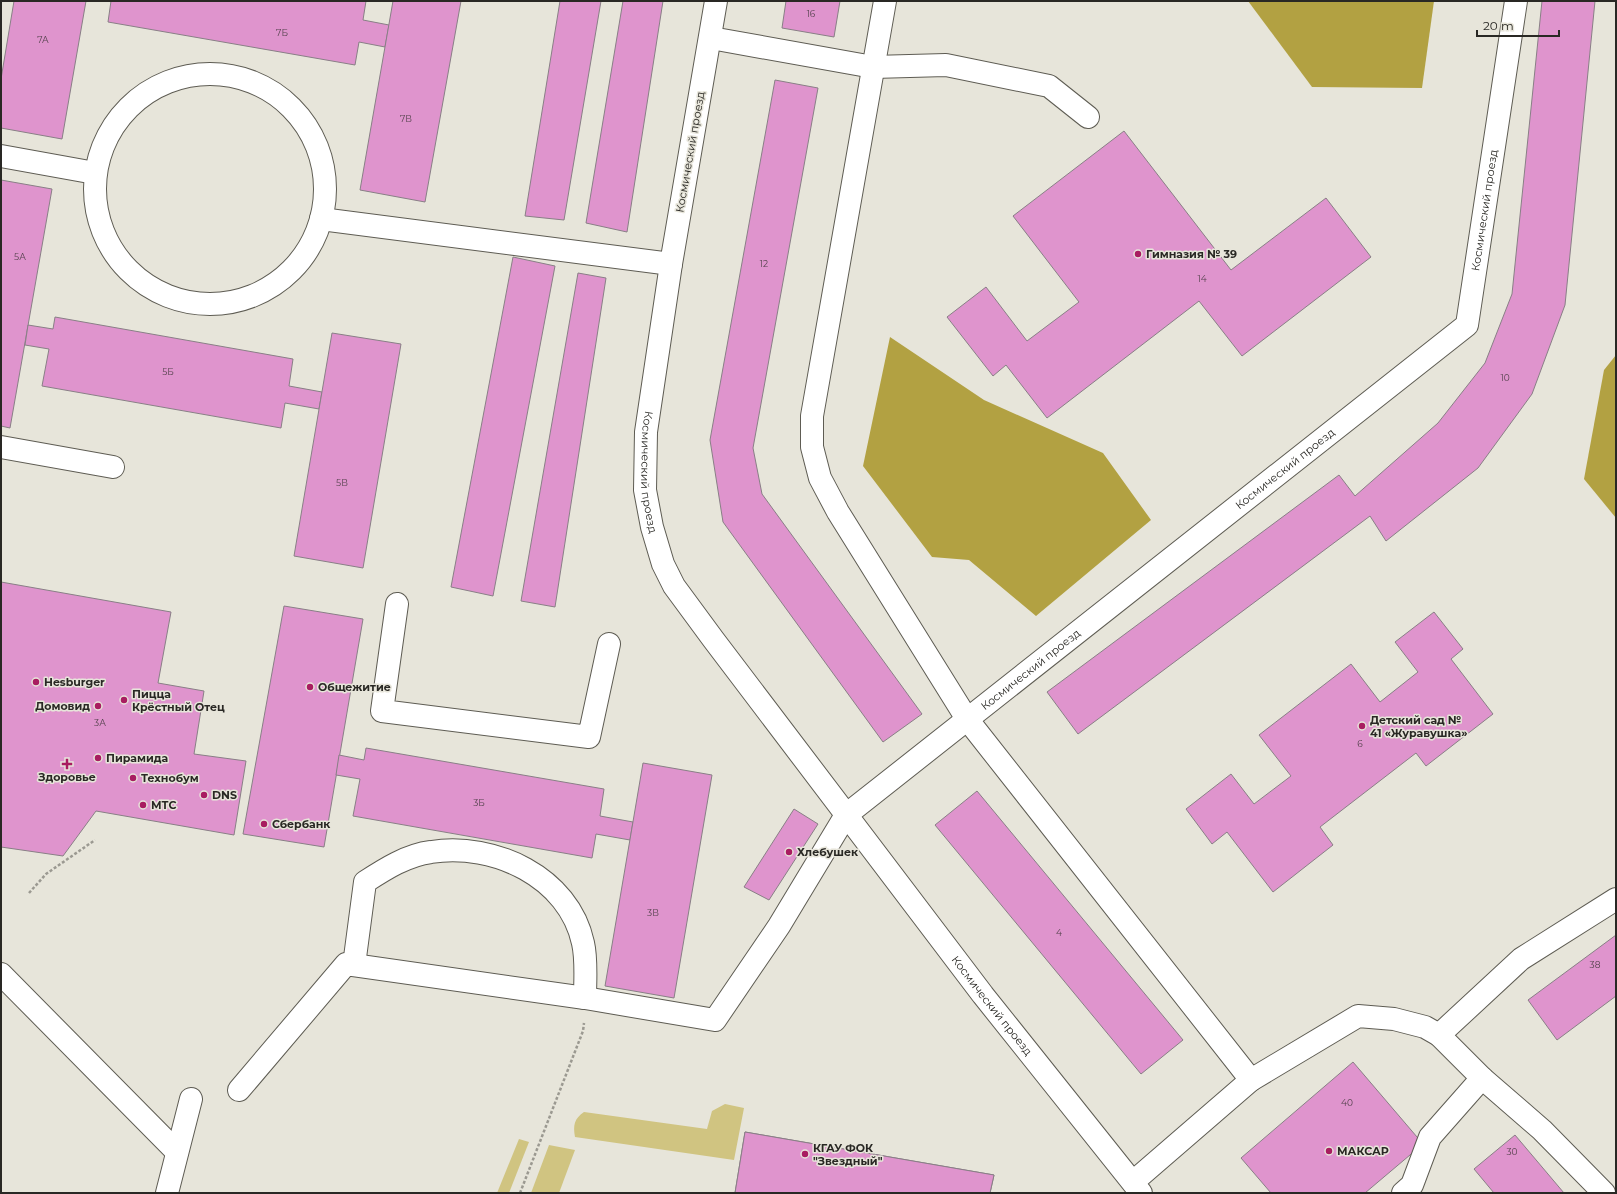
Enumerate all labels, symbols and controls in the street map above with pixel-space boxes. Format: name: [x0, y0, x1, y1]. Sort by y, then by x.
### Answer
house number: 16: [807, 8, 816, 19]
scale bar: [1477, 12, 1559, 38]
text: 20 m: [1483, 18, 1514, 33]
house number: 7Б: [276, 27, 288, 38]
house number: 7А: [37, 34, 49, 45]
street label: Космический проезд: [672, 90, 708, 214]
house number: 7В: [400, 113, 412, 124]
street label: Космический проезд: [1468, 149, 1500, 272]
place label: Гимназия № 39: [1146, 247, 1237, 261]
marker: Гимназия № 39: [1133, 249, 1143, 259]
house number: 5А: [14, 251, 26, 262]
house number: 12: [760, 258, 768, 269]
house number: 14: [1197, 273, 1207, 284]
house number: 5Б: [162, 366, 174, 377]
house number: 10: [1500, 372, 1510, 383]
street label: Космический проезд: [638, 410, 660, 535]
street label: Космический проезд: [1232, 425, 1337, 512]
house number: 5В: [336, 477, 348, 488]
street label: Космический проезд: [978, 626, 1083, 713]
place label: Hesburger: [44, 675, 105, 689]
marker: Hesburger: [31, 677, 41, 687]
place label: Общежитие: [318, 680, 391, 694]
marker: Общежитие: [305, 682, 315, 692]
place label: Пицца Крёстный Отец: [132, 687, 225, 714]
marker: Пицца Крёстный Отец: [119, 695, 129, 705]
place label: Домовид: [35, 699, 90, 713]
marker: Домовид: [93, 701, 103, 711]
place label: Детский сад № 41 «Журавушка»: [1370, 713, 1467, 740]
house number: 3А: [94, 717, 106, 728]
marker: Детский сад № 41 «Журавушка»: [1357, 721, 1367, 731]
house number: 6: [1357, 738, 1363, 749]
place label: Пирамида: [106, 751, 168, 765]
marker: Пирамида: [93, 753, 103, 763]
marker: Здоровье: [62, 759, 72, 769]
place label: Здоровье: [37, 770, 96, 784]
place label: Технобум: [141, 771, 199, 785]
marker: Технобум: [128, 773, 138, 783]
place label: DNS: [212, 788, 237, 802]
marker: DNS: [199, 790, 209, 800]
house number: 3Б: [473, 797, 485, 808]
place label: МТС: [151, 798, 176, 812]
marker: МТС: [138, 800, 148, 810]
place label: Сбербанк: [272, 817, 331, 831]
marker: Сбербанк: [259, 819, 269, 829]
place label: Хлебушек: [797, 845, 859, 859]
marker: Хлебушек: [784, 847, 794, 857]
house number: 3В: [647, 907, 659, 918]
house number: 4: [1056, 927, 1062, 938]
street label: Космический проезд: [949, 953, 1035, 1058]
house number: 38: [1590, 959, 1601, 970]
house number: 40: [1341, 1097, 1353, 1108]
place label: КГАУ ФОК "Звездный": [813, 1141, 883, 1168]
place label: МАКСАР: [1337, 1144, 1389, 1158]
marker: МАКСАР: [1324, 1146, 1334, 1156]
house number: 30: [1506, 1146, 1518, 1157]
marker: КГАУ ФОК "Звездный": [800, 1149, 810, 1159]

